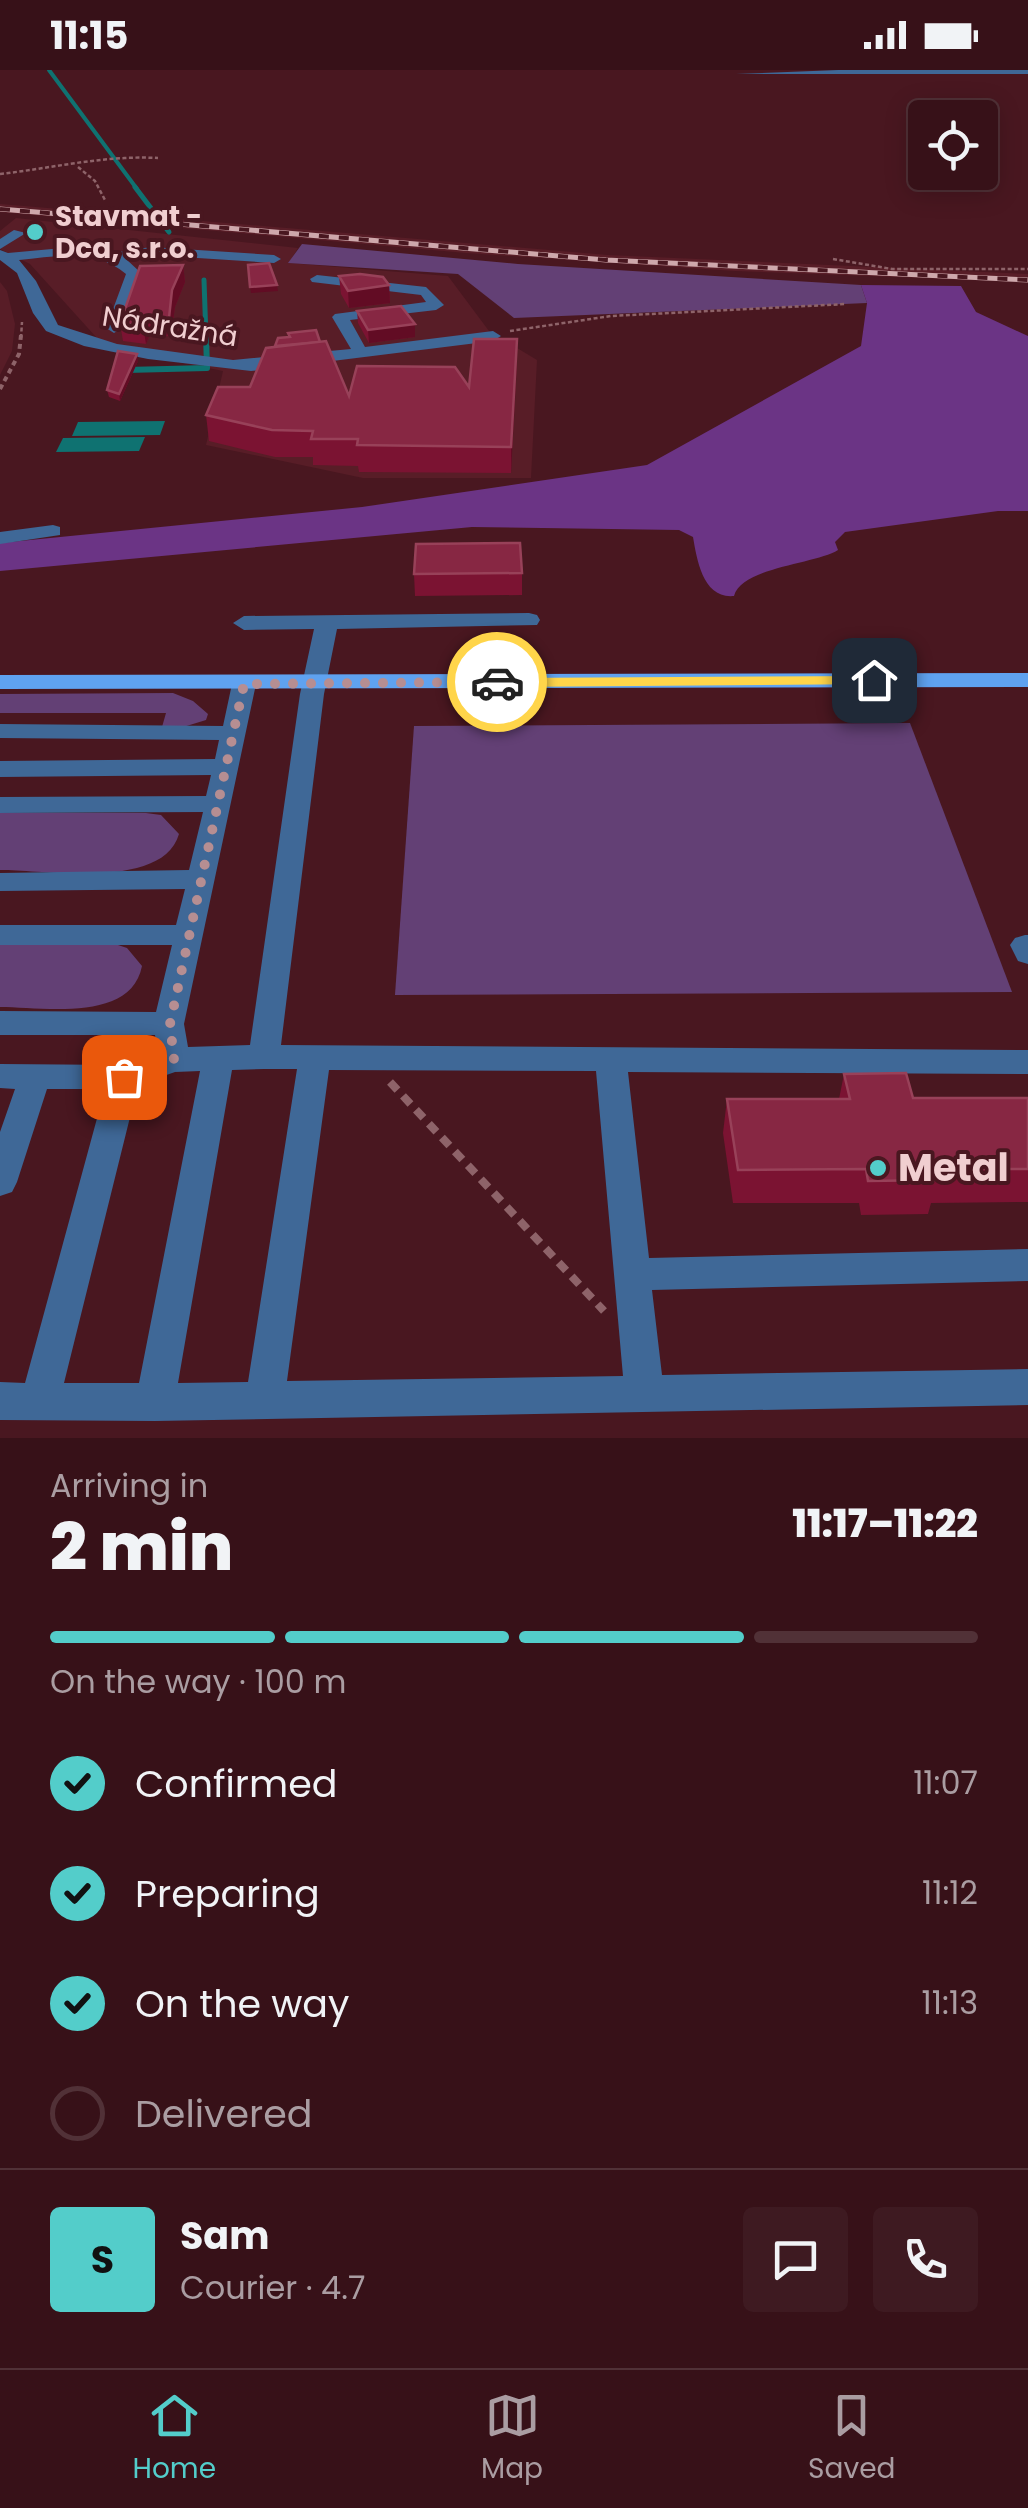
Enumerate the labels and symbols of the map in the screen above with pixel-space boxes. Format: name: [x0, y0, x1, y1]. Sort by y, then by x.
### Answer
place label: Stavmat - Dca, s.r.o.: [55, 197, 202, 268]
marker: Stavmat - Dca, s.r.o.: [24, 221, 46, 243]
street label: Nádražná: [99, 297, 240, 356]
courier: [447, 632, 547, 732]
pin: [832, 638, 917, 723]
pin: [82, 1035, 167, 1120]
place label: Metal: [898, 1141, 1009, 1194]
marker: Metal: [867, 1157, 889, 1179]

